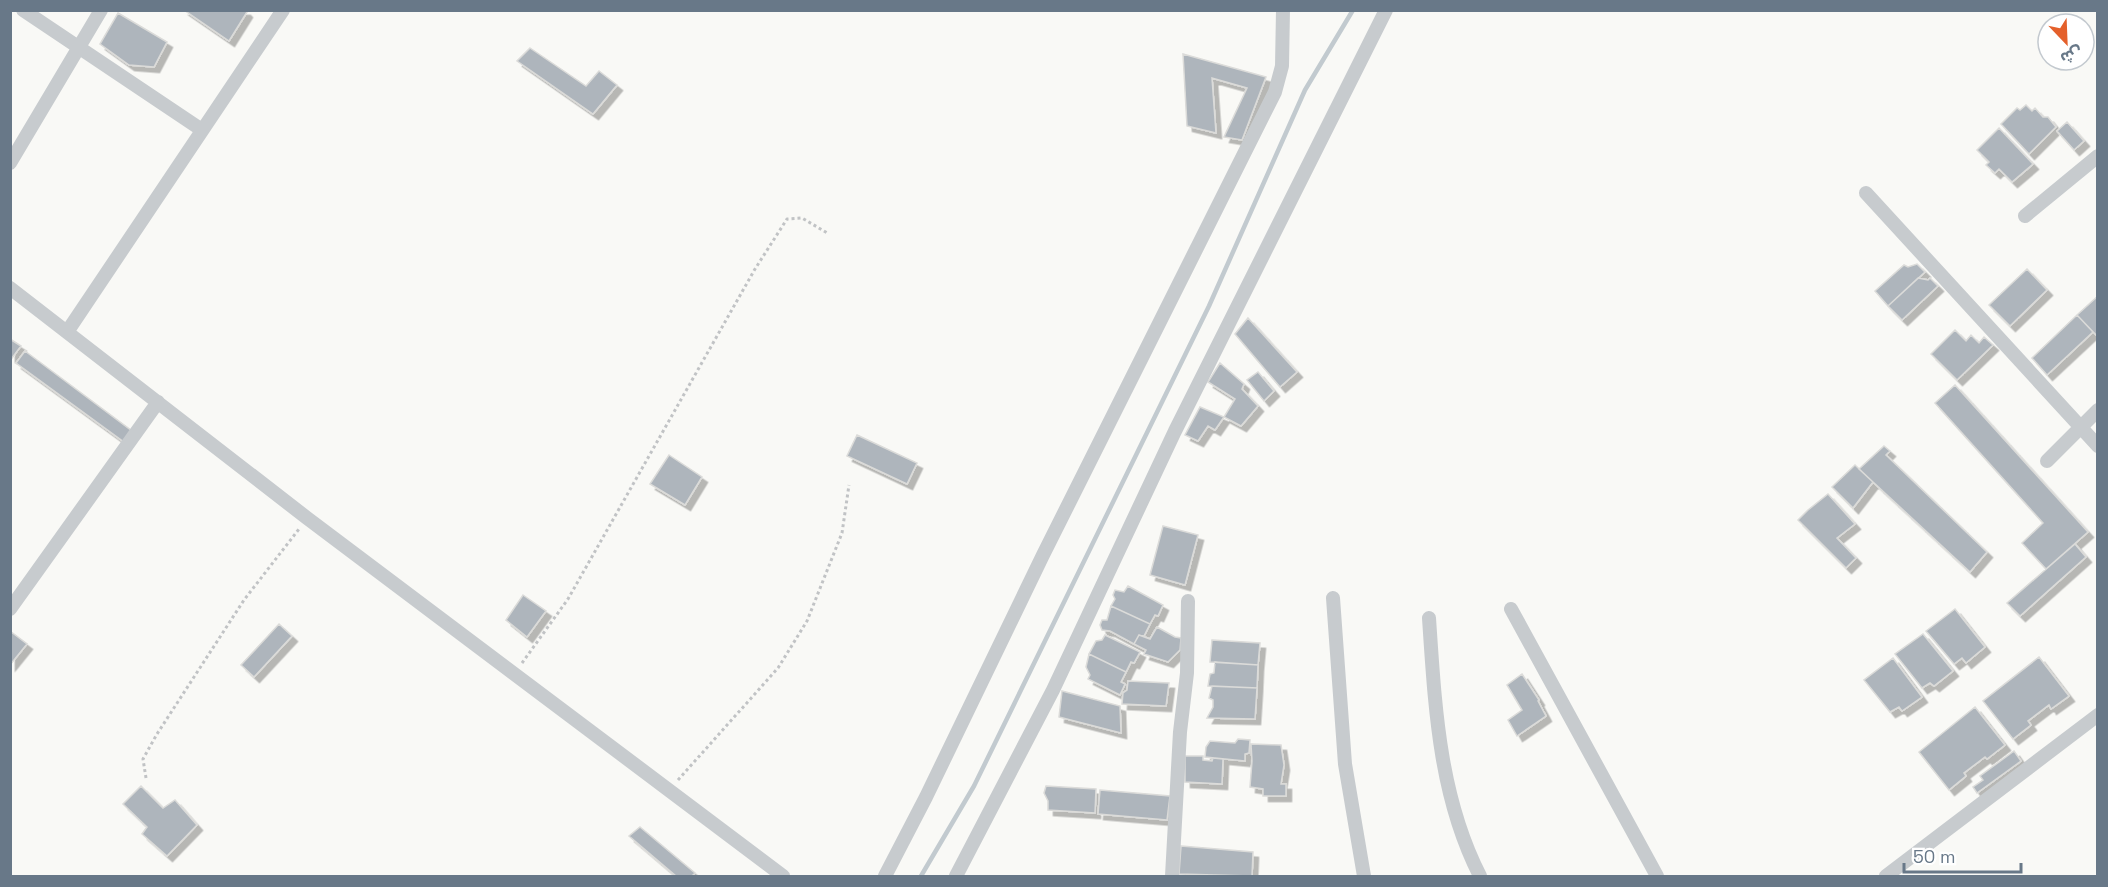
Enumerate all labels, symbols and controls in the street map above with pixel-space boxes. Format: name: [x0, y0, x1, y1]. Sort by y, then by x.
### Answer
north arrow: [2036, 12, 2096, 72]
text: ش: [2057, 41, 2086, 69]
scale bar: [1904, 836, 2021, 874]
text: 50 m: [1913, 845, 1955, 868]

